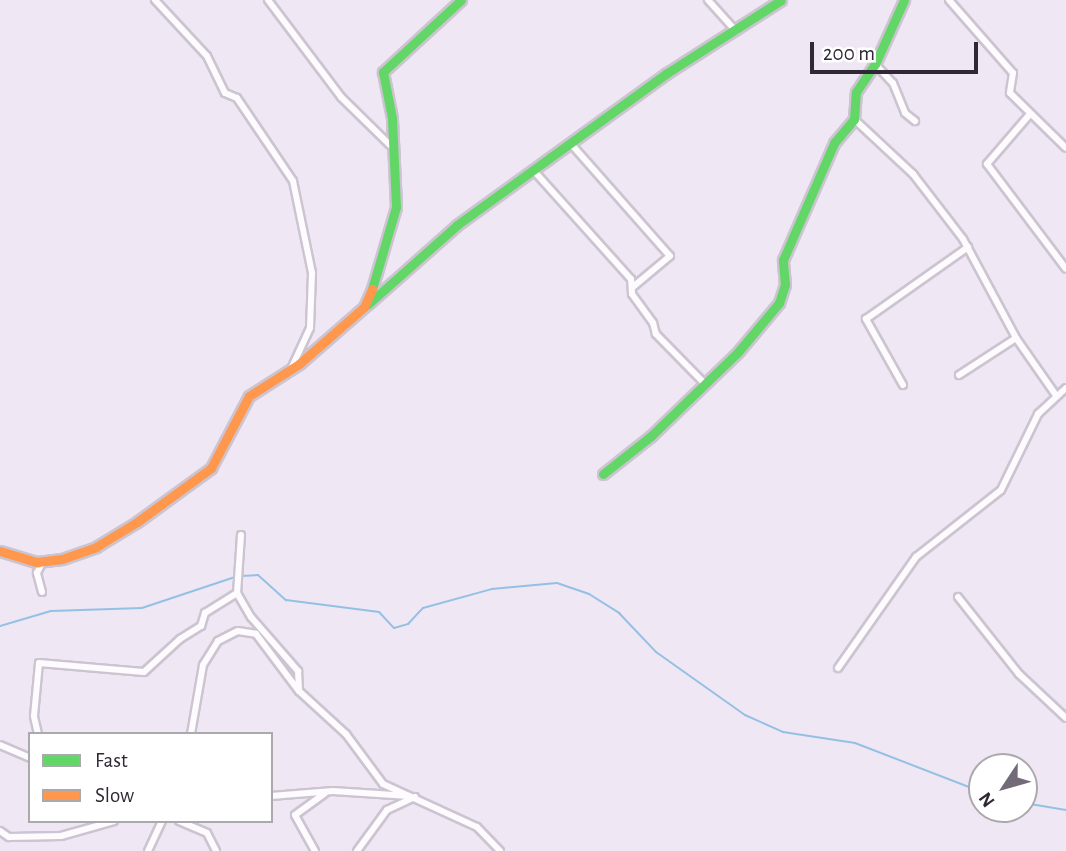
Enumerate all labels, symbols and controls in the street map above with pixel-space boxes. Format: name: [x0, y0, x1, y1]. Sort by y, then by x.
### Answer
scale bar: [814, 28, 982, 72]
text: 200 m: [823, 43, 875, 64]
legend: [28, 732, 273, 823]
text: Fast: [95, 750, 128, 771]
north arrow: [968, 753, 1038, 823]
text: Slow: [95, 785, 134, 806]
text: N: [976, 789, 999, 810]

